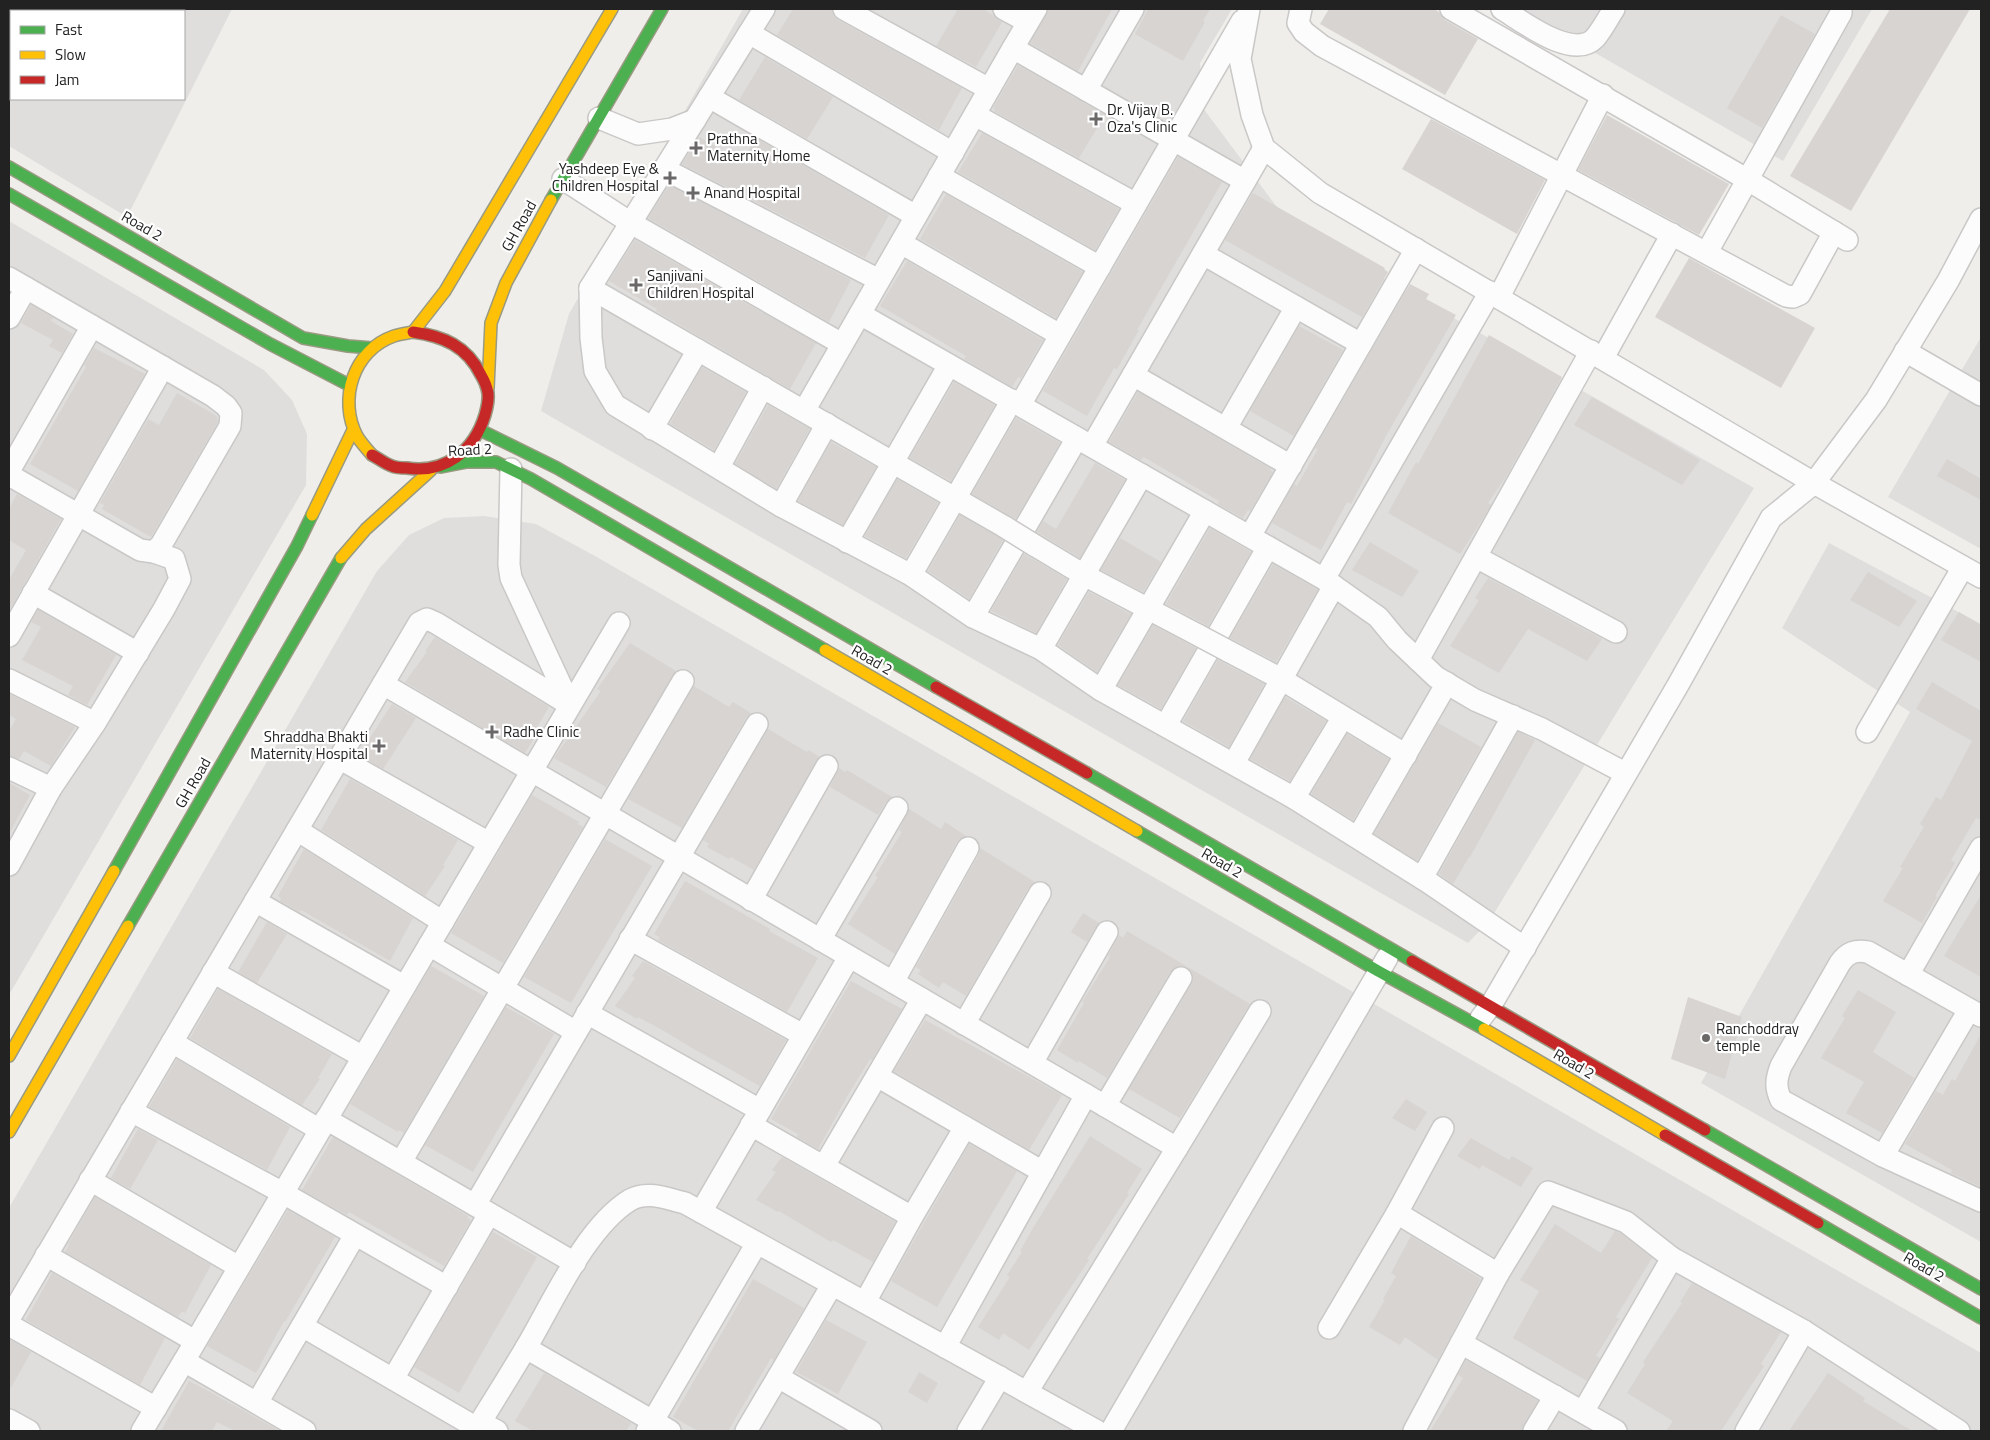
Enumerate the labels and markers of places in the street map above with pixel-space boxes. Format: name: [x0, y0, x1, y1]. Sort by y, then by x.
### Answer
place label: Dr. Vijay B. Oza's Clinic: [1107, 98, 1177, 138]
marker: Dr. Vijay B. Oza's Clinic: [1089, 112, 1103, 126]
place label: Prathna Maternity Home: [707, 127, 810, 167]
marker: Prathna Maternity Home: [689, 141, 703, 155]
place label: Yashdeep Eye & Children Hospital: [552, 157, 660, 197]
marker: Yashdeep Eye & Children Hospital: [663, 171, 677, 185]
place label: Anand Hospital: [704, 181, 800, 204]
marker: Anand Hospital: [686, 186, 700, 200]
place label: Sanjivani Children Hospital: [647, 264, 754, 304]
marker: Sanjivani Children Hospital: [629, 278, 643, 292]
place label: Radhe Clinic: [503, 720, 579, 743]
place label: Shraddha Bhakti Maternity Hospital: [250, 725, 368, 765]
marker: Radhe Clinic: [485, 725, 499, 739]
marker: Shraddha Bhakti Maternity Hospital: [372, 739, 386, 753]
place label: Ranchoddray temple: [1716, 1017, 1799, 1057]
marker: Ranchoddray temple: [1700, 1032, 1712, 1044]

